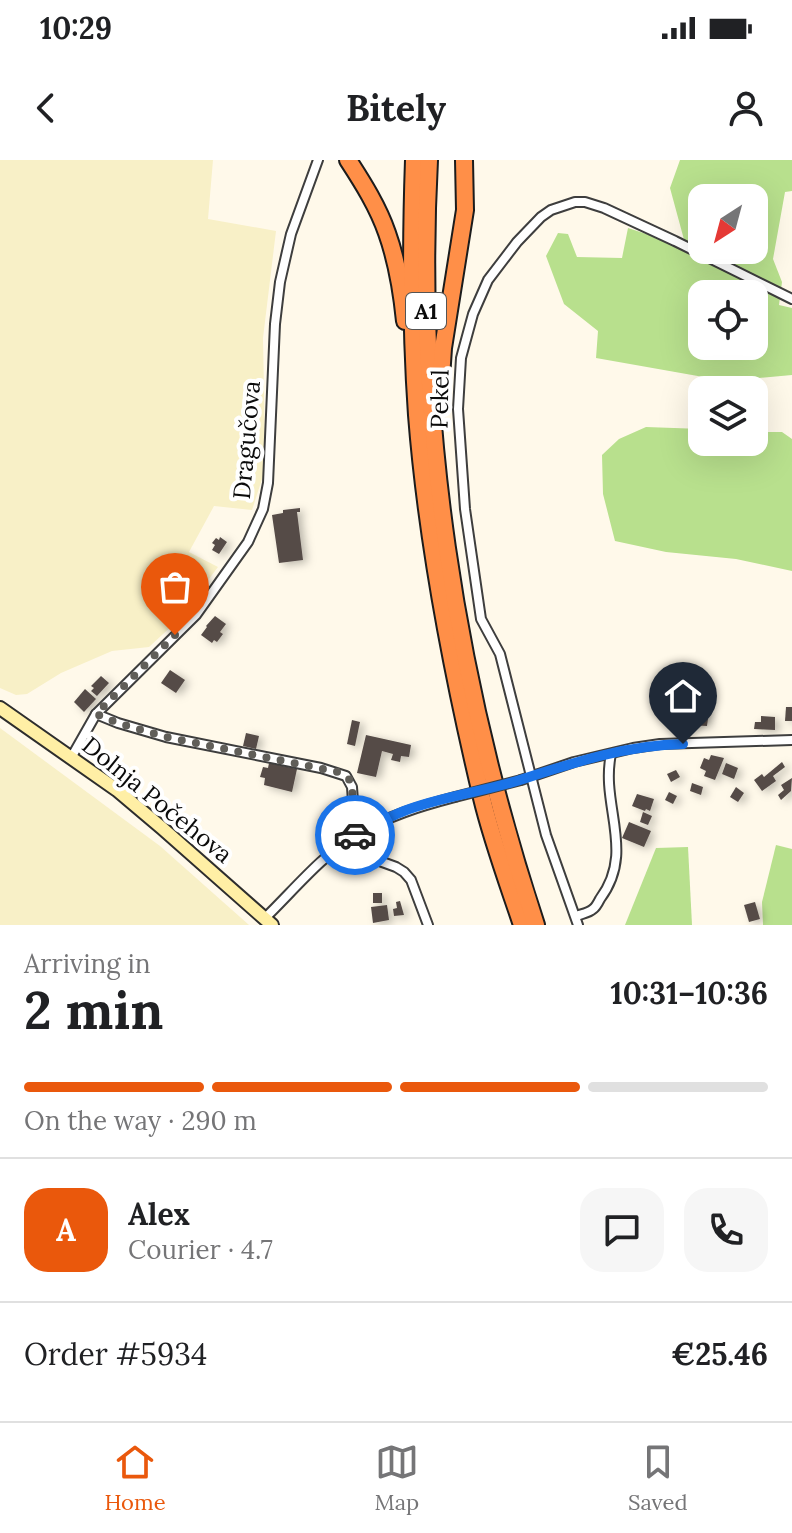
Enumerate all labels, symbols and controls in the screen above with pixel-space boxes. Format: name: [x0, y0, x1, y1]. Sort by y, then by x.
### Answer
text: 10:29: [40, 9, 112, 47]
text: Bitely: [346, 85, 446, 131]
icon: back: [24, 86, 68, 130]
icon: person: [724, 86, 768, 130]
north arrow: [688, 184, 768, 264]
map controls: [688, 184, 768, 456]
button: locate: [688, 280, 768, 360]
road number: A1: [406, 293, 446, 329]
street label: Pekel: [423, 369, 456, 429]
button: layers: [688, 376, 768, 456]
street label: Dragučova: [226, 379, 267, 501]
pin: [141, 553, 209, 635]
icon: bag: [153, 565, 197, 609]
pin: [649, 662, 717, 744]
icon: home: [661, 674, 705, 718]
street label: Dolnja Počehova: [76, 730, 239, 870]
courier: [315, 795, 395, 875]
icon: car: [333, 813, 377, 857]
text: Arriving in: [24, 947, 151, 980]
text: 10:31–10:36: [611, 974, 768, 1012]
text: 2 min: [24, 977, 163, 1043]
text: On the way · 290 m: [24, 1104, 257, 1137]
button: chat: [580, 1188, 664, 1272]
button: phone: [684, 1188, 768, 1272]
text: Alex: [128, 1195, 190, 1233]
text: A: [56, 1211, 76, 1249]
text: Courier · 4.7: [128, 1233, 273, 1266]
text: Order #5934: [24, 1335, 207, 1373]
text: €25.46: [671, 1335, 768, 1373]
tab: Home: [104, 1440, 166, 1516]
tab: Map: [374, 1440, 419, 1516]
tab: Saved: [628, 1440, 688, 1516]

